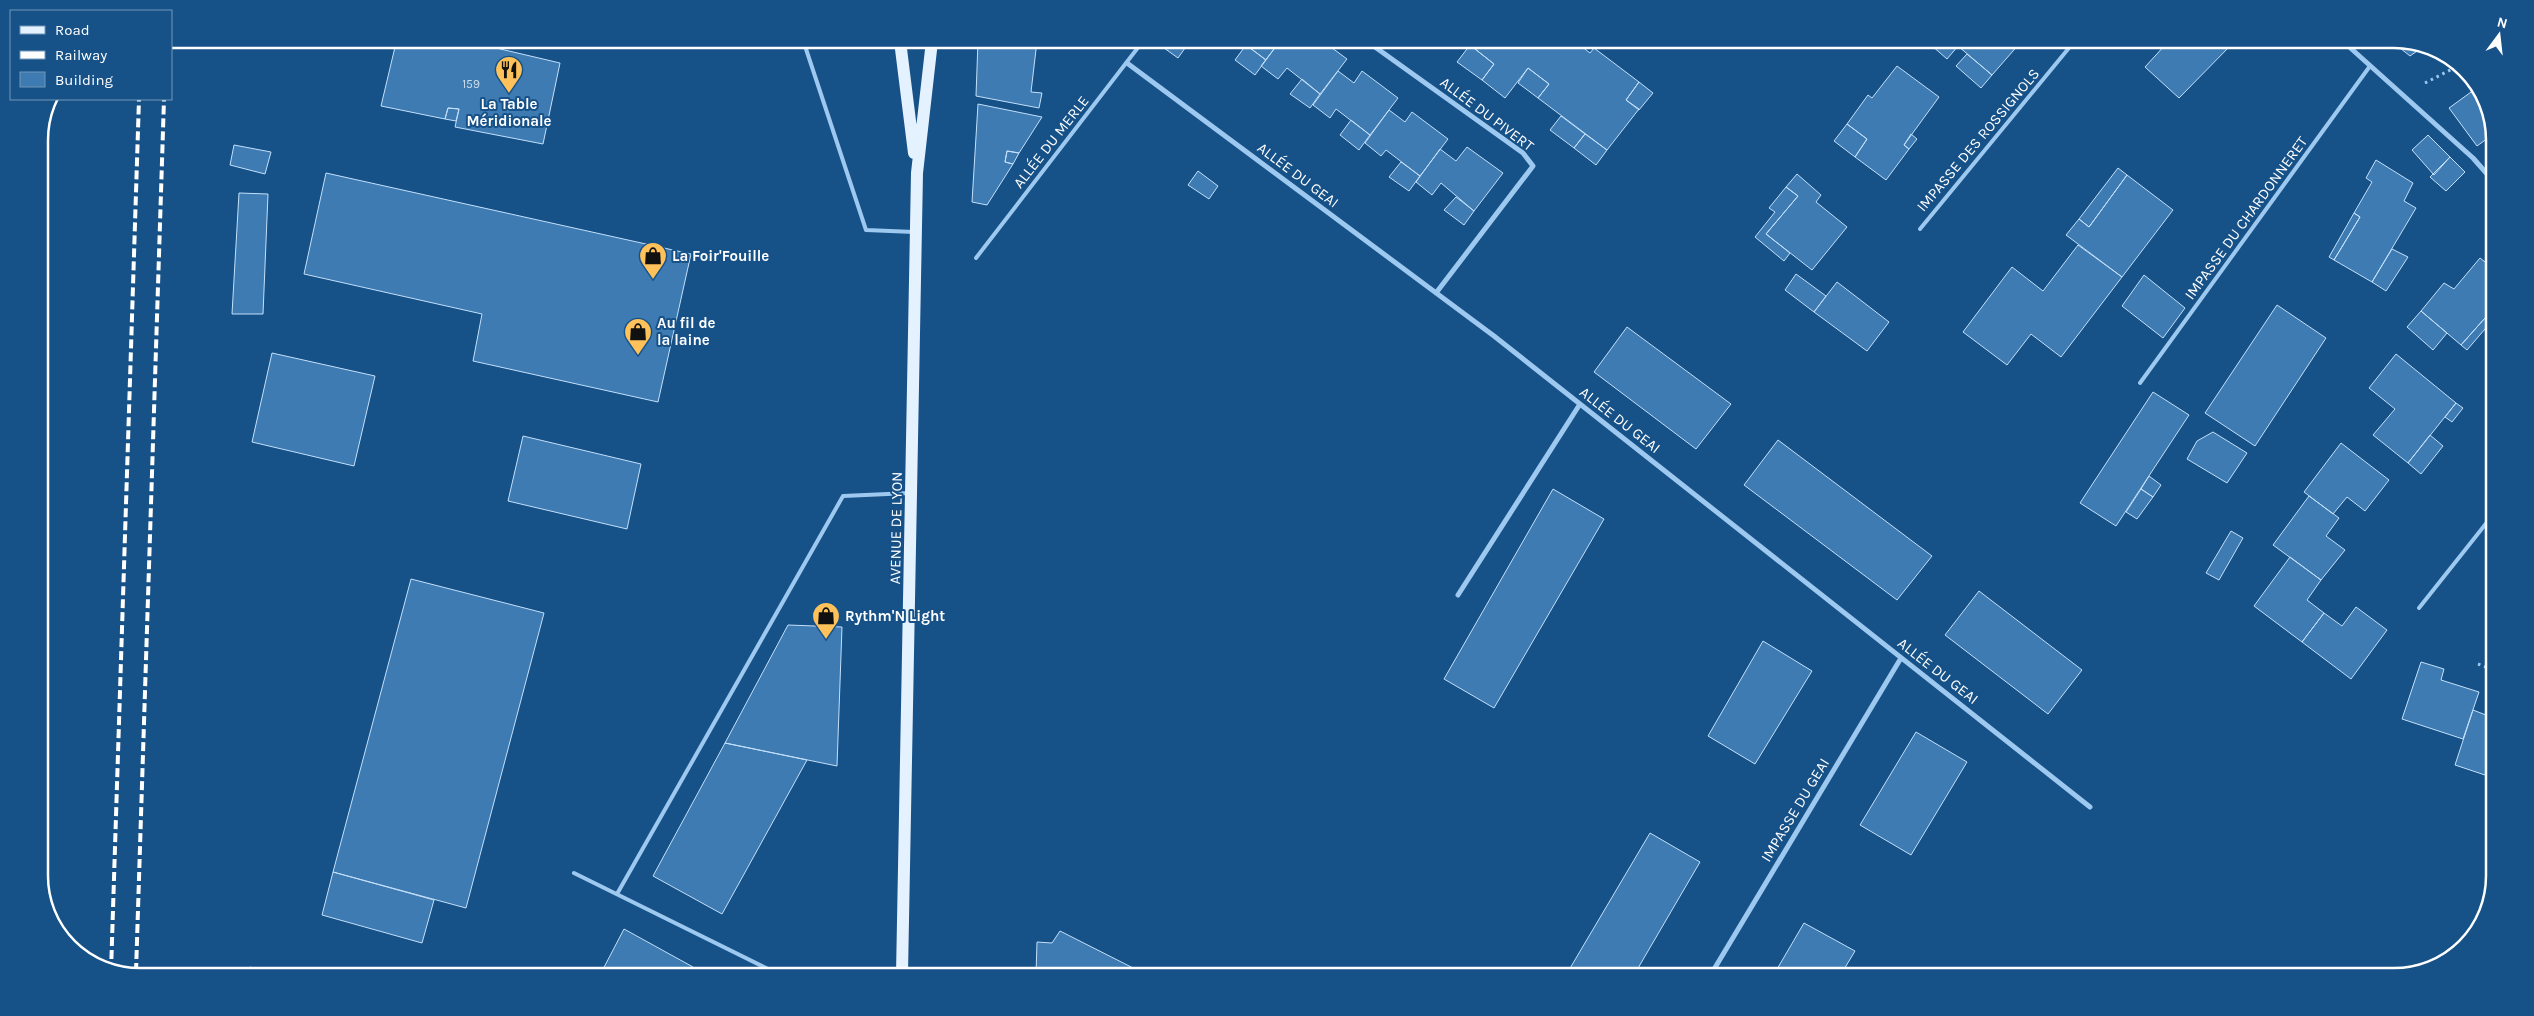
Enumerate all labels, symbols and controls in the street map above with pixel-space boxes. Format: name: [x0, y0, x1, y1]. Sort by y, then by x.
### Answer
legend: [10, 10, 172, 100]
north arrow: [2474, 10, 2524, 60]
text: N: [2495, 13, 2509, 32]
text: Road: [55, 21, 90, 39]
text: Railway: [55, 46, 107, 64]
restaurant icon: La Table Méridionale: [494, 55, 524, 94]
street label: IMPASSE DES ROSSIGNOLS: [1913, 65, 2043, 215]
text: Building: [55, 71, 113, 89]
street label: ALLÉE DU PIVERT: [1437, 73, 1538, 155]
house number: 159: [462, 77, 480, 91]
street label: ALLÉE DU MERLE: [1009, 92, 1093, 192]
place label: La Table Méridionale: [466, 95, 552, 130]
street label: IMPASSE DU CHARDONNERET: [2181, 133, 2312, 303]
street label: ALLÉE DU GEAI: [1254, 139, 1342, 211]
shop icon: La Foir'Fouille: [638, 241, 668, 280]
place label: La Foir'Fouille: [672, 247, 769, 265]
place label: Au fil de la laine: [657, 314, 716, 349]
shop icon: Au fil de la laine: [623, 317, 653, 356]
street label: ALLÉE DU GEAI: [1576, 383, 1664, 457]
street label: AVENUE DE LYON: [886, 471, 906, 585]
shop icon: Rythm'N Light: [811, 601, 841, 640]
place label: Rythm'N Light: [845, 607, 945, 625]
street label: ALLÉE DU GEAI: [1894, 634, 1982, 708]
street label: IMPASSE DU GEAI: [1757, 755, 1833, 865]

